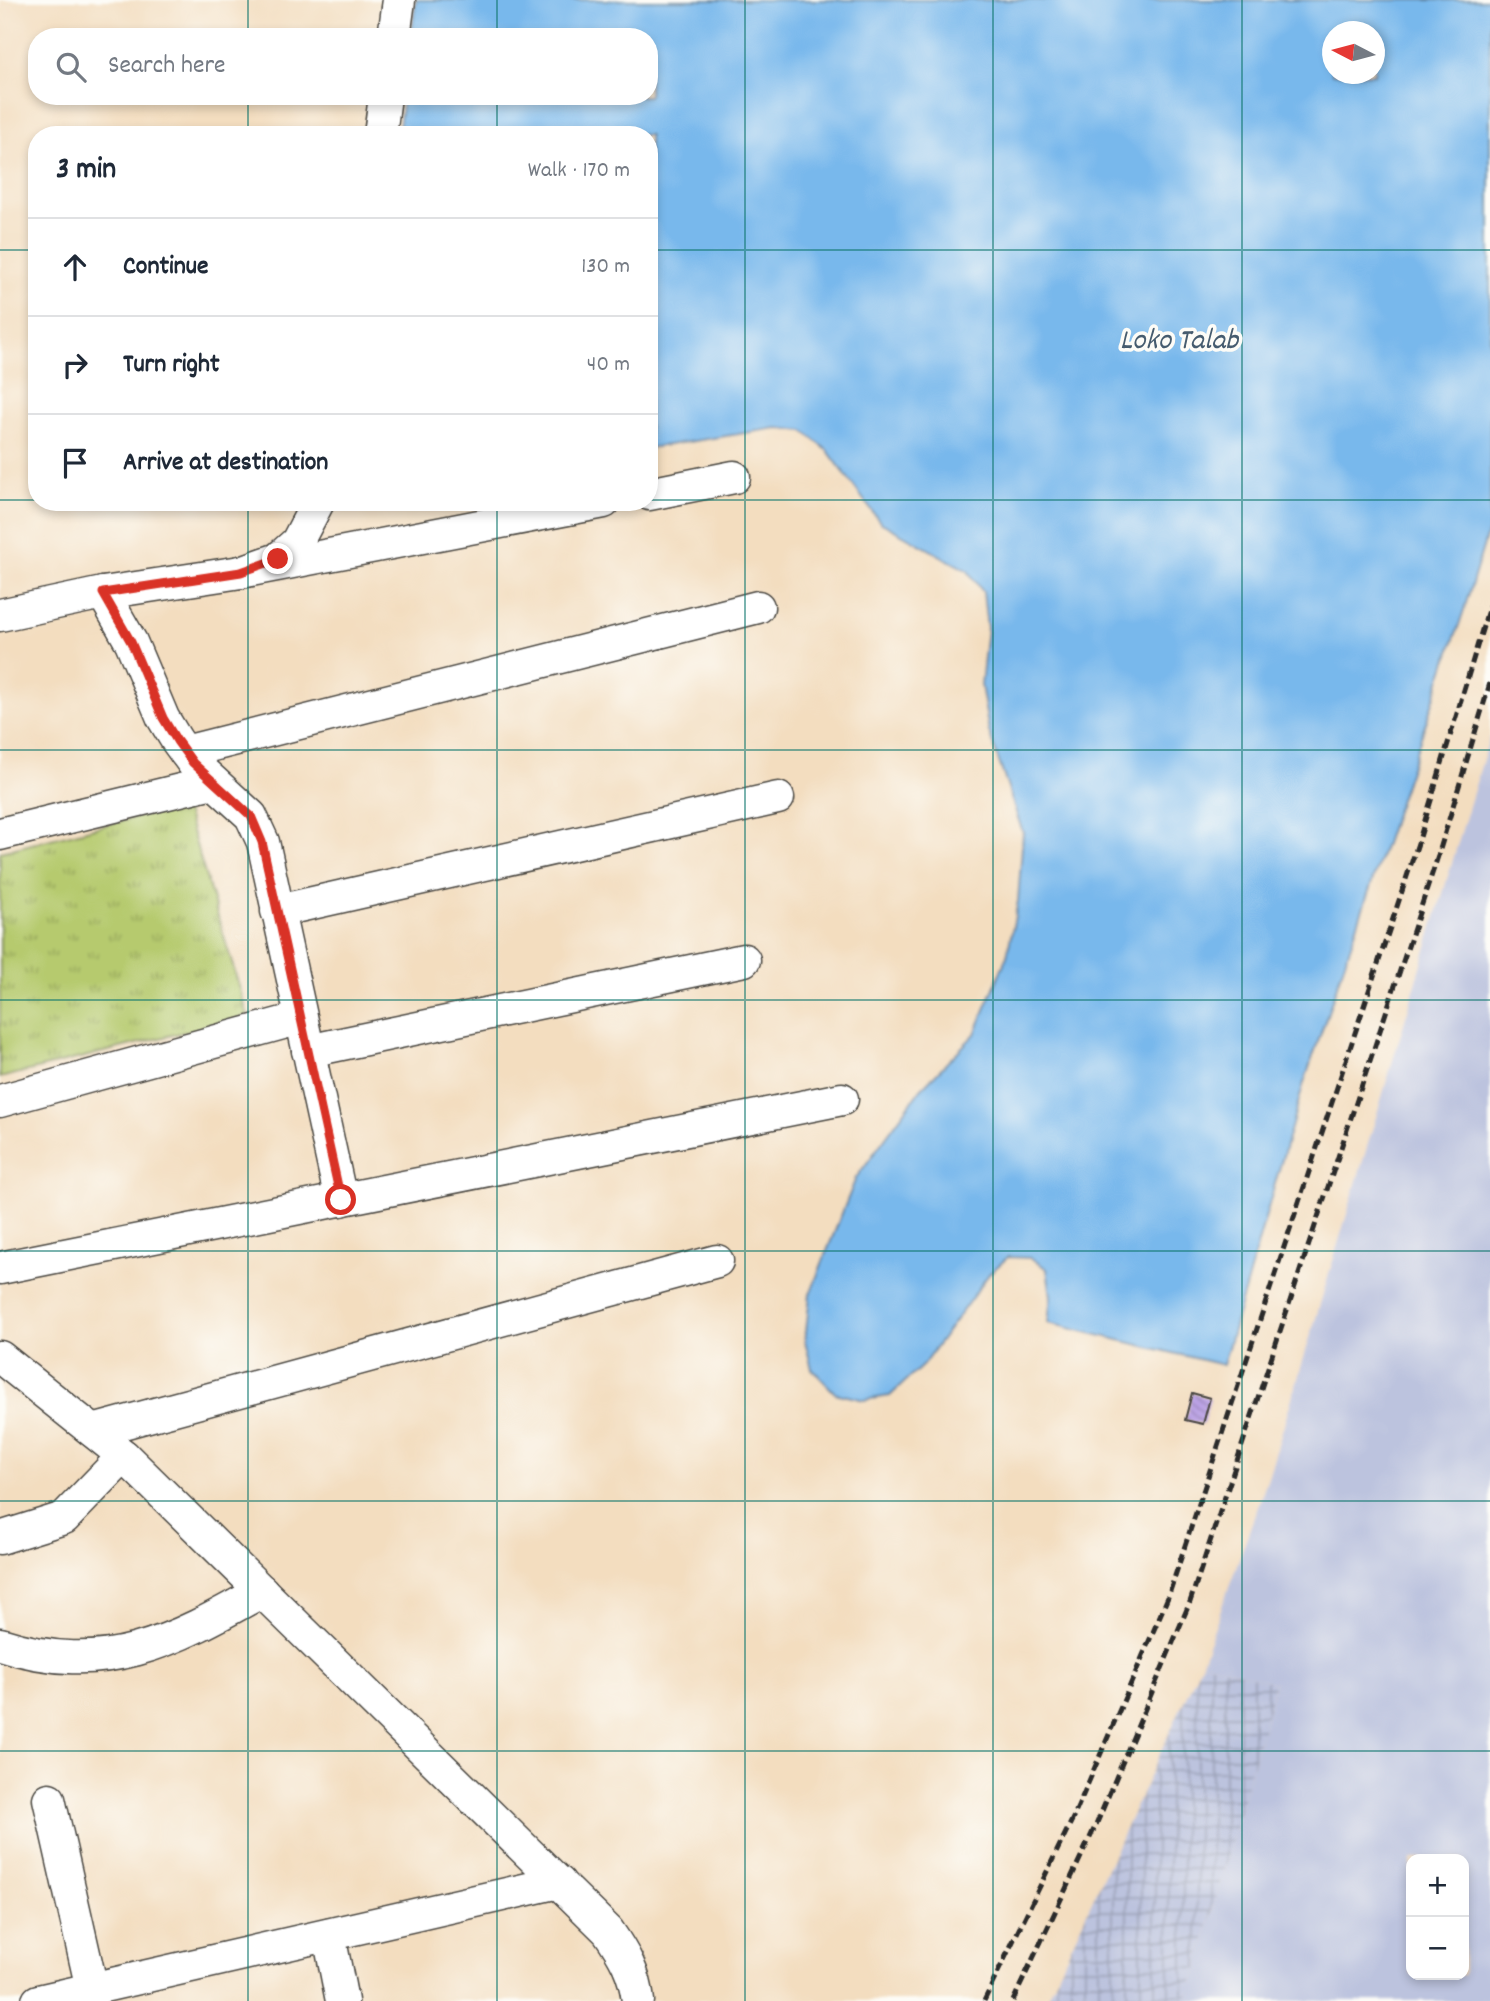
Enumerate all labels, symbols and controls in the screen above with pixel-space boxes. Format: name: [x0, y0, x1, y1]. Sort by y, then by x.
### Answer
north arrow: [1322, 21, 1385, 84]
search box: [28, 28, 658, 105]
icon: search: [52, 48, 90, 86]
text: Search here: [108, 48, 226, 85]
text: 3 min: [56, 150, 116, 193]
text: Walk · 170 m: [528, 155, 630, 188]
icon: ahead: [56, 248, 94, 286]
text: Continue: [123, 249, 208, 286]
text: 130 m: [581, 251, 630, 284]
water label: Loko Talab: [1120, 321, 1241, 364]
icon: right: [56, 346, 94, 384]
text: Turn right: [123, 347, 220, 384]
text: 40 m: [587, 349, 630, 382]
icon: arrive: [56, 444, 94, 482]
text: Arrive at destination: [123, 445, 328, 482]
route end: [262, 543, 293, 574]
route start: [325, 1184, 356, 1215]
map controls: [1406, 1854, 1469, 1980]
button: +: [1406, 1854, 1469, 1917]
button: −: [1406, 1917, 1469, 1980]

